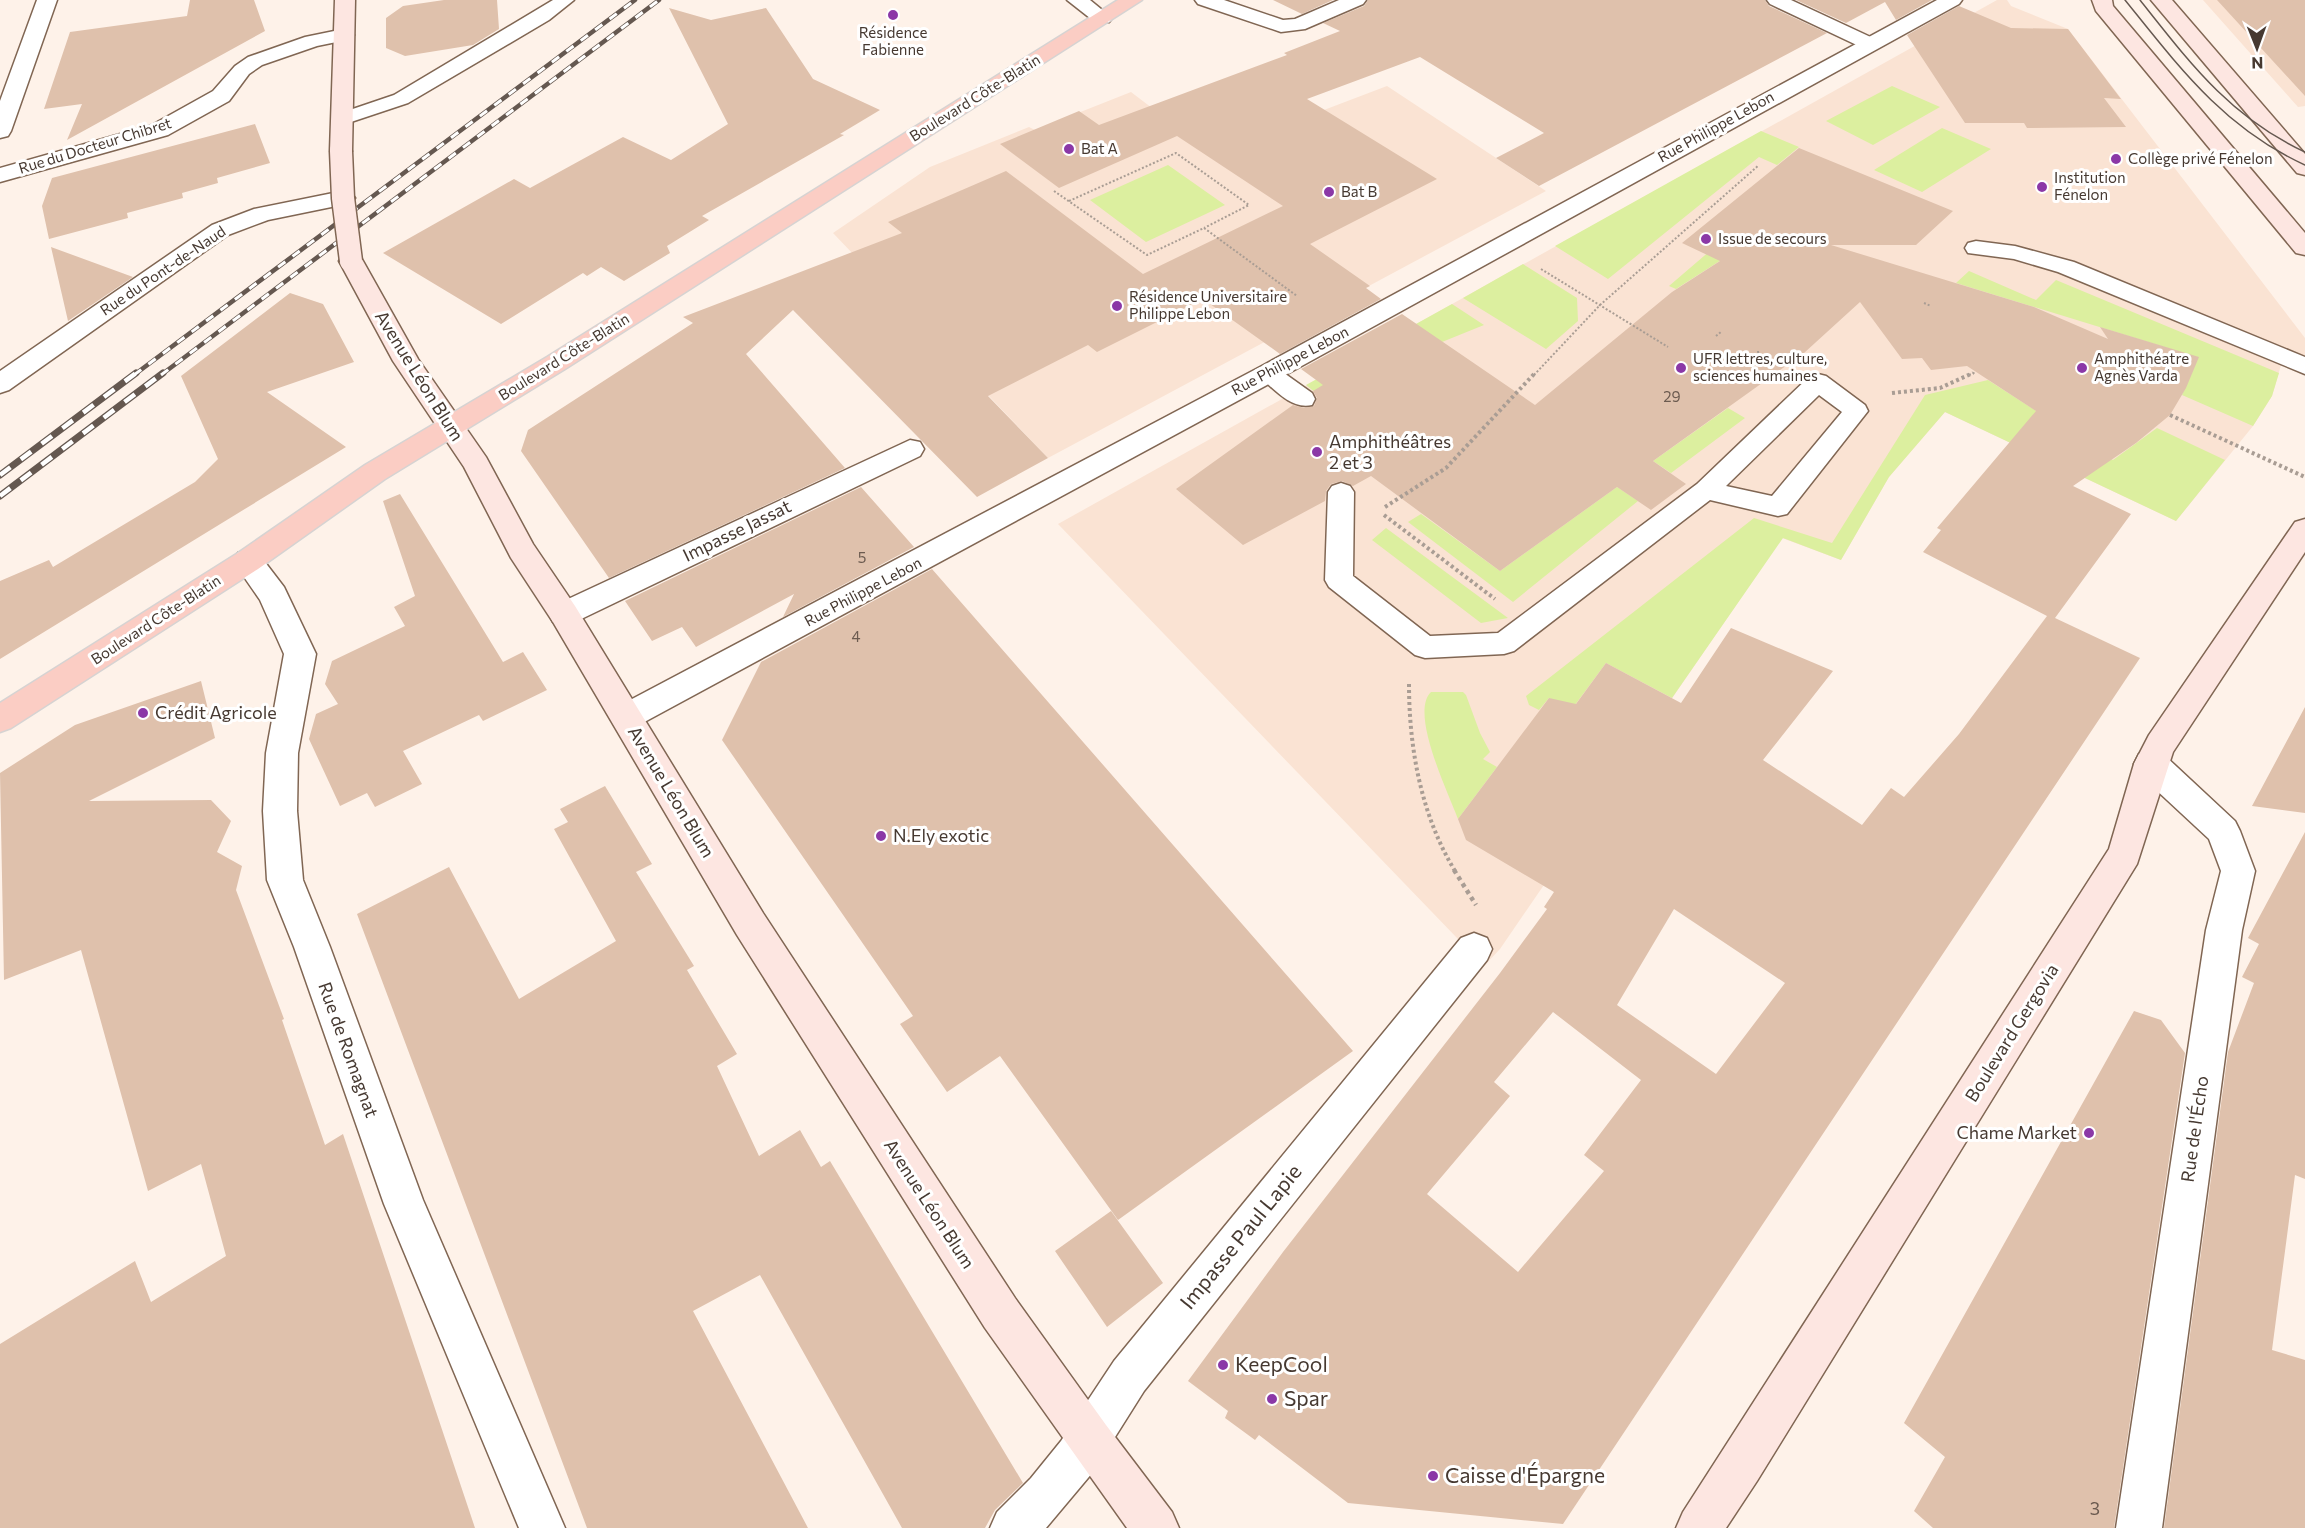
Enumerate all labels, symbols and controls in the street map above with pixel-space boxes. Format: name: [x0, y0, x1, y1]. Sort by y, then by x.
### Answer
marker: Résidence Fabienne: [886, 8, 900, 22]
north arrow: [2227, 18, 2287, 78]
place label: Résidence Fabienne: [859, 23, 927, 58]
street label: Boulevard Côte-Blatin: [906, 50, 1043, 145]
text: N: [2251, 54, 2263, 73]
street label: Rue Philippe Lebon: [1654, 87, 1777, 166]
street label: Rue du Docteur Chibret: [16, 113, 173, 177]
place label: Bat A: [1081, 139, 1118, 157]
marker: Bat A: [1062, 142, 1076, 156]
place label: Collège privé Fénelon: [2128, 149, 2273, 167]
marker: Collège privé Fénelon: [2109, 152, 2123, 166]
place label: Institution Fénelon: [2054, 168, 2126, 203]
marker: Institution Fénelon: [2035, 180, 2049, 194]
place label: Bat B: [1341, 182, 1378, 200]
marker: Bat B: [1322, 185, 1336, 199]
street label: Rue du Pont-de-Naud: [96, 222, 229, 319]
place label: Issue de secours: [1718, 229, 1827, 247]
marker: Issue de secours: [1699, 232, 1713, 246]
place label: Résidence Universitaire Philippe Lebon: [1129, 287, 1287, 322]
marker: Résidence Universitaire Philippe Lebon: [1110, 299, 1124, 313]
street label: Avenue Léon Blum: [371, 306, 469, 445]
street label: Boulevard Côte-Blatin: [495, 309, 632, 404]
street label: Rue Philippe Lebon: [1228, 322, 1351, 399]
place label: UFR lettres, culture, sciences humaines: [1693, 349, 1827, 384]
place label: Amphithéatre Agnès Varda: [2094, 349, 2189, 384]
marker: UFR lettres, culture, sciences humaines: [1674, 361, 1688, 375]
marker: Amphithéatre Agnès Varda: [2075, 361, 2089, 375]
house number: 29: [1663, 387, 1681, 405]
place label: Amphithéâtres 2 et 3: [1329, 430, 1451, 473]
marker: Amphithéâtres 2 et 3: [1310, 445, 1324, 459]
street label: Impasse Jassat: [679, 494, 794, 566]
house number: 5: [858, 548, 866, 566]
street label: Rue Philippe Lebon: [801, 553, 924, 630]
street label: Boulevard Côte-Blatin: [87, 571, 223, 668]
house number: 4: [852, 627, 861, 645]
place label: Crédit Agricole: [155, 701, 277, 723]
marker: Crédit Agricole: [136, 706, 150, 720]
street label: Avenue Léon Blum: [624, 722, 720, 861]
place label: N.Ely exotic: [893, 824, 989, 846]
marker: N.Ely exotic: [874, 829, 888, 843]
street label: Boulevard Gergovia: [1960, 959, 2063, 1106]
street label: Rue de Romagnat: [314, 979, 384, 1120]
street label: Rue de l'Écho: [2176, 1074, 2212, 1183]
place label: Chame Market: [1957, 1121, 2077, 1143]
marker: Chame Market: [2082, 1126, 2096, 1140]
street label: Avenue Léon Blum: [880, 1135, 980, 1272]
street label: Impasse Paul Lapie: [1174, 1159, 1306, 1313]
place label: KeepCool: [1235, 1351, 1328, 1376]
marker: KeepCool: [1216, 1358, 1230, 1372]
place label: Spar: [1284, 1385, 1328, 1410]
marker: Spar: [1265, 1392, 1279, 1406]
place label: Caisse d'Épargne: [1445, 1462, 1605, 1487]
marker: Caisse d'Épargne: [1426, 1469, 1440, 1483]
house number: 3: [2090, 1497, 2100, 1519]

